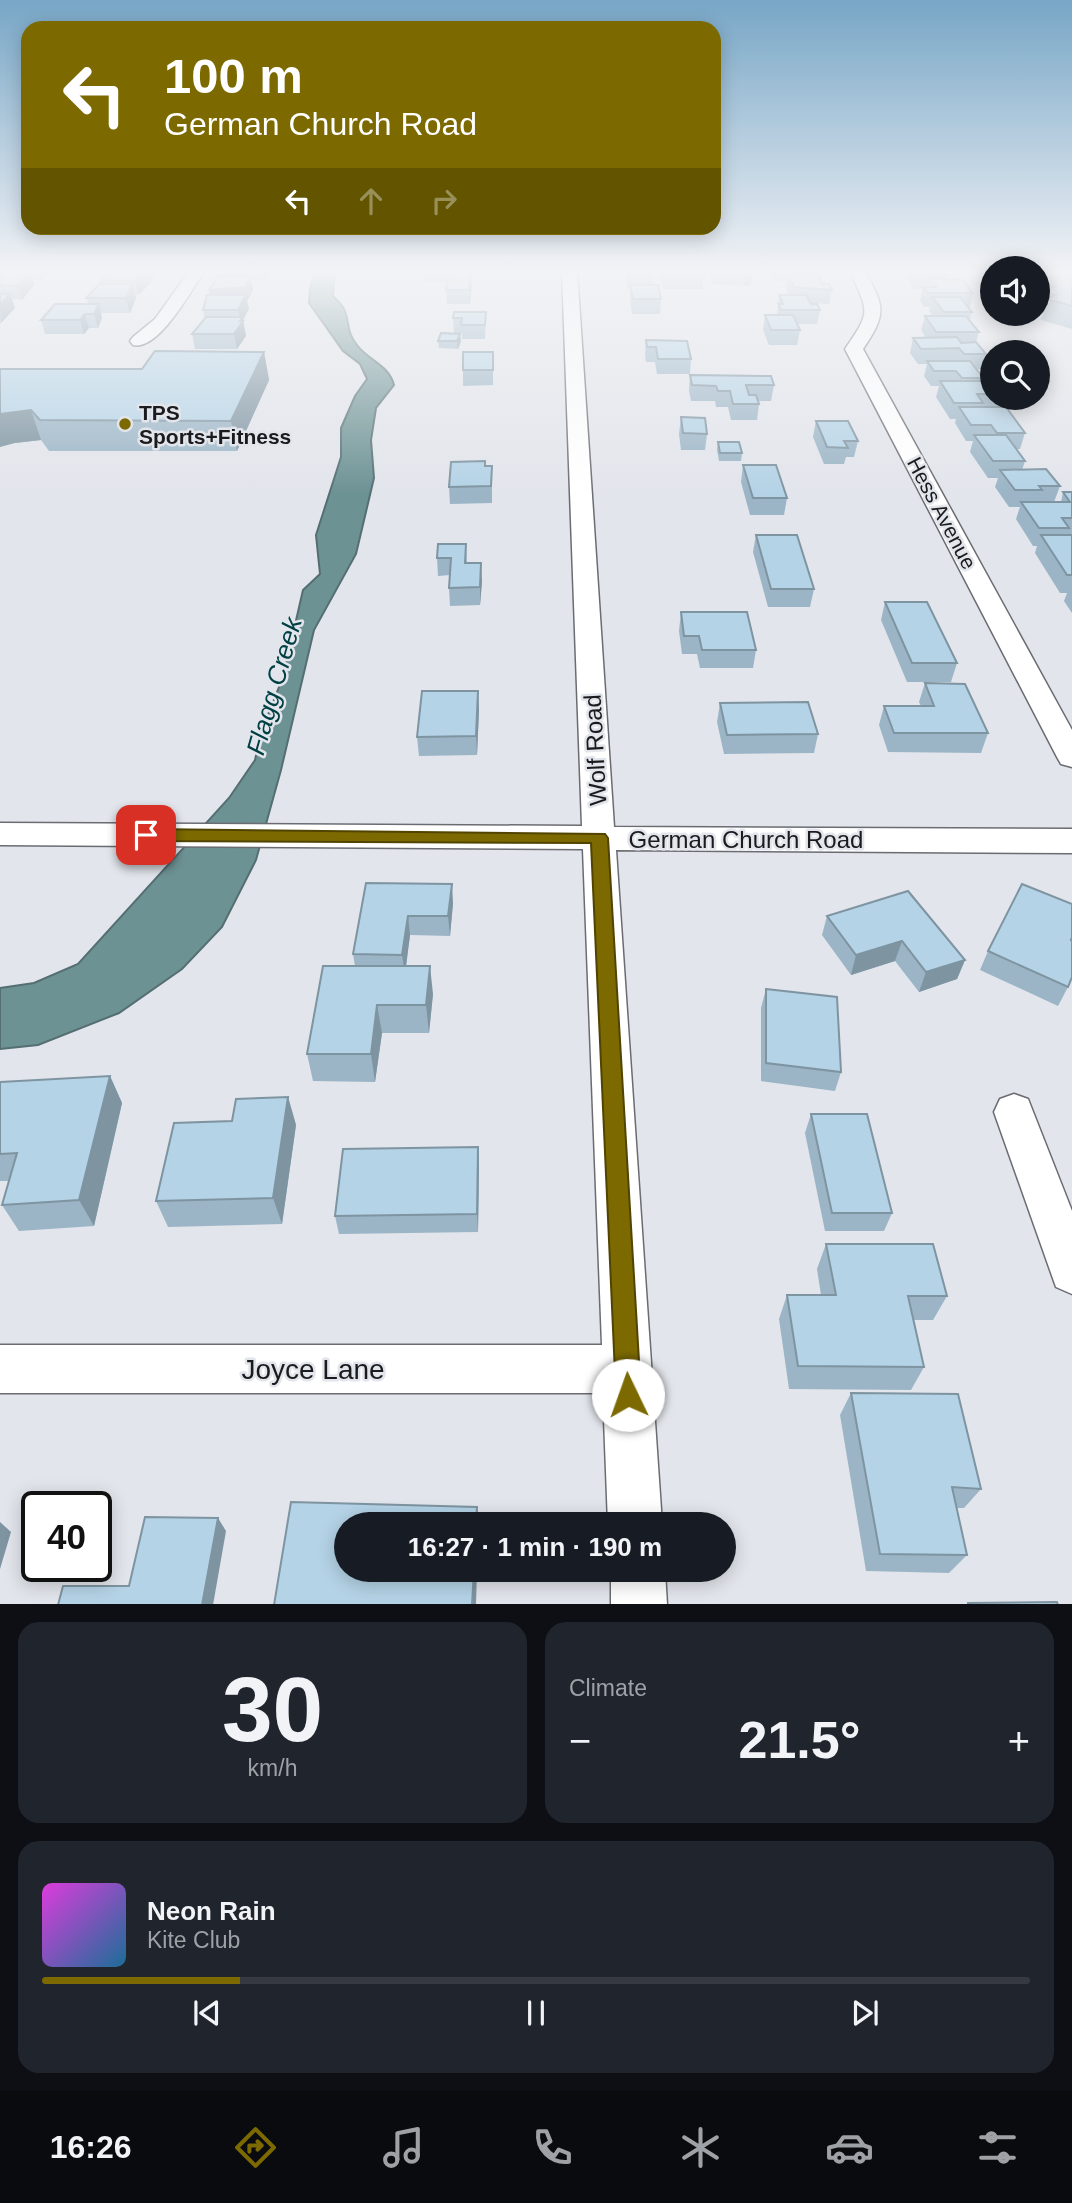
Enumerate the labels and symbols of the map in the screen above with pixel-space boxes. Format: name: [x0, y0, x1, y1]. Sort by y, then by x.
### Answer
place label: TPS Sports+Fitness: [139, 401, 291, 448]
marker: TPS Sports+Fitness: [117, 416, 133, 432]
street label: Hess Avenue: [903, 453, 981, 573]
water label: Flagg Creek: [240, 612, 308, 758]
street label: Wolf Road: [579, 694, 611, 806]
pin: [116, 805, 176, 865]
street label: German Church Road: [629, 826, 863, 853]
street label: Joyce Lane: [241, 1354, 385, 1385]
position arrow: [591, 1358, 665, 1432]
speed limit sign: 40: [21, 1491, 112, 1582]

